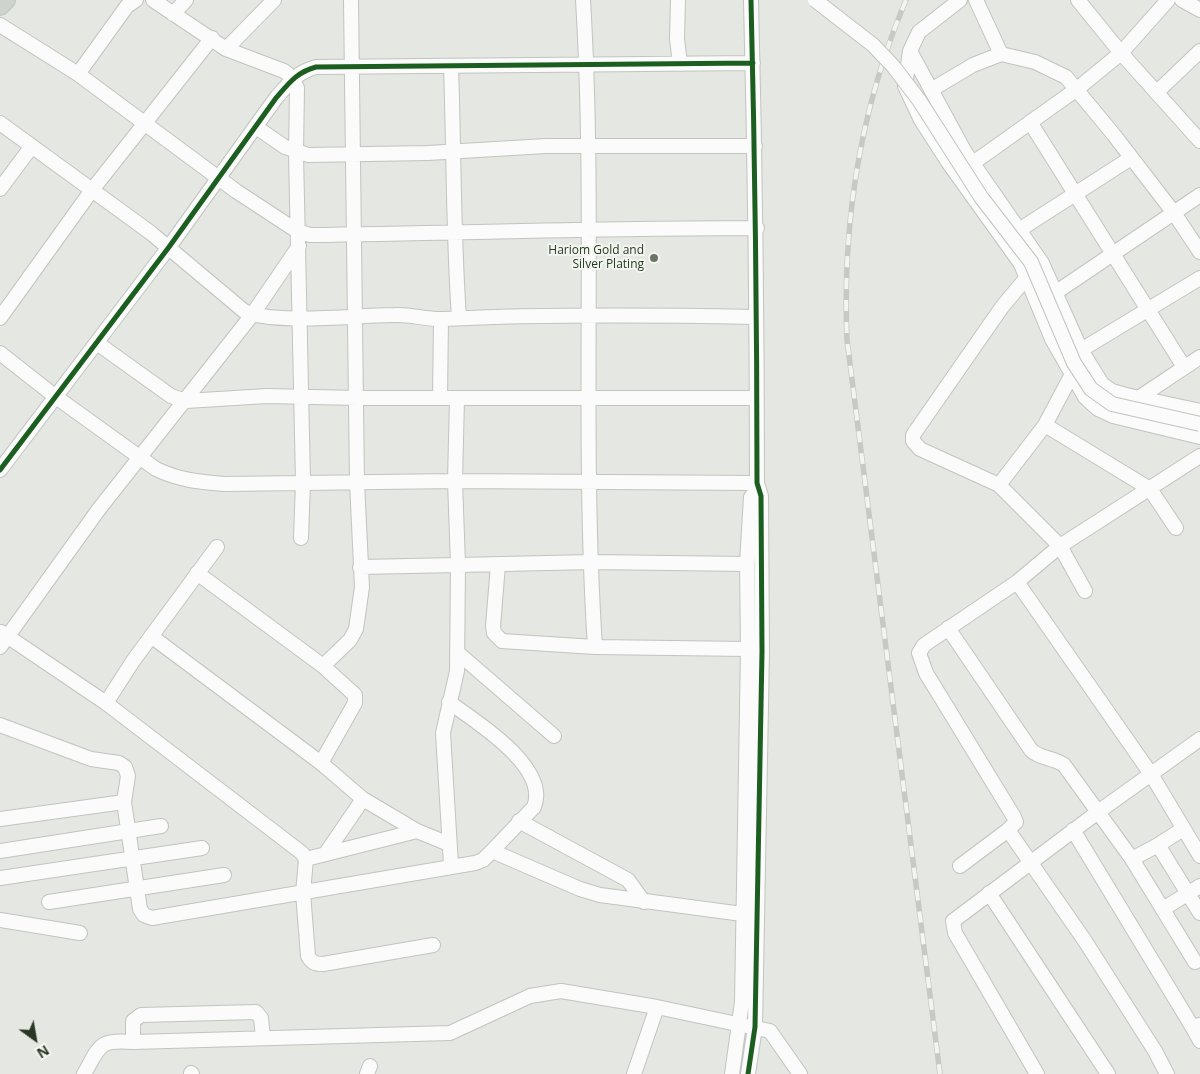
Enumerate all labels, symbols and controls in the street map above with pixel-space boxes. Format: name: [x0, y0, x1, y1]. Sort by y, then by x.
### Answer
place label: Hariom Gold and Silver Plating: [548, 244, 644, 272]
marker: Hariom Gold and Silver Plating: [648, 252, 660, 264]
north arrow: [10, 1014, 60, 1064]
text: N: [33, 1041, 53, 1063]

